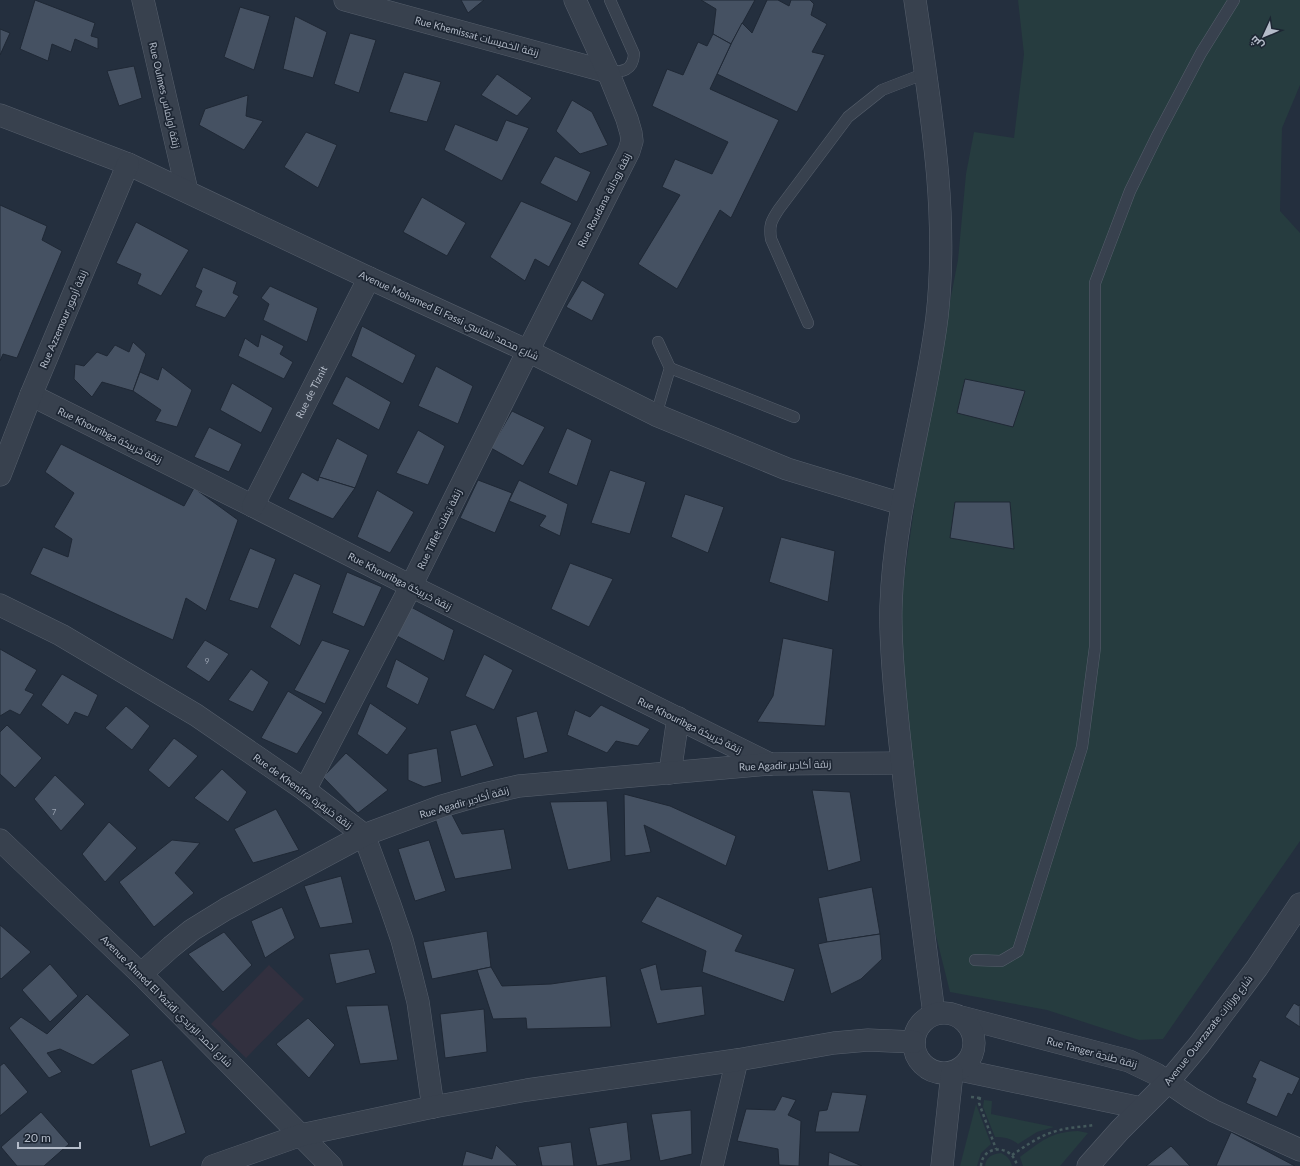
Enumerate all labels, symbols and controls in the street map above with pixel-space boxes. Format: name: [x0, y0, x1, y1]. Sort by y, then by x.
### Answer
street label: Rue Khemissat زنقة الخميسات: [414, 14, 540, 58]
north arrow: [1244, 16, 1284, 56]
text: ش: [1247, 33, 1267, 53]
street label: Rue Oulmes زنقة اولماس: [146, 41, 183, 149]
street label: Rue Roudana زنقة رودانة: [575, 151, 633, 249]
street label: Rue Azzemour زنقة أزمور: [37, 268, 89, 370]
street label: Avenue Mohamed El Fassi شارع محمد الفاسي: [356, 268, 541, 364]
street label: Rue de Tiznit: [293, 363, 330, 420]
street label: Rue Khouribga زنقة خريبكة: [56, 404, 164, 466]
street label: Rue Tiflet زنقة تيفلت: [414, 487, 464, 571]
street label: Rue Khouribga زنقة خريبكة: [346, 550, 454, 612]
house number: 9: [205, 656, 210, 666]
street label: Rue Khouribga زنقة خريبكة: [636, 694, 744, 756]
street label: Rue de Khenifra زنقة خنيفرة: [251, 751, 355, 831]
street label: Rue Agadir زنقة أكادير: [739, 757, 831, 773]
street label: Rue Agadir زنقة أكادير: [418, 783, 510, 821]
house number: 7: [52, 807, 57, 817]
street label: Avenue Ahmed El Yazidi شارع أحمد اليزيدي: [97, 933, 235, 1071]
street label: Avenue Ouarzazate شارع ورزازات: [1161, 972, 1256, 1088]
street label: Rue Tanger زنقة طنجة: [1045, 1034, 1139, 1070]
scale bar: [18, 1124, 80, 1150]
text: 20 m: [24, 1130, 51, 1145]

